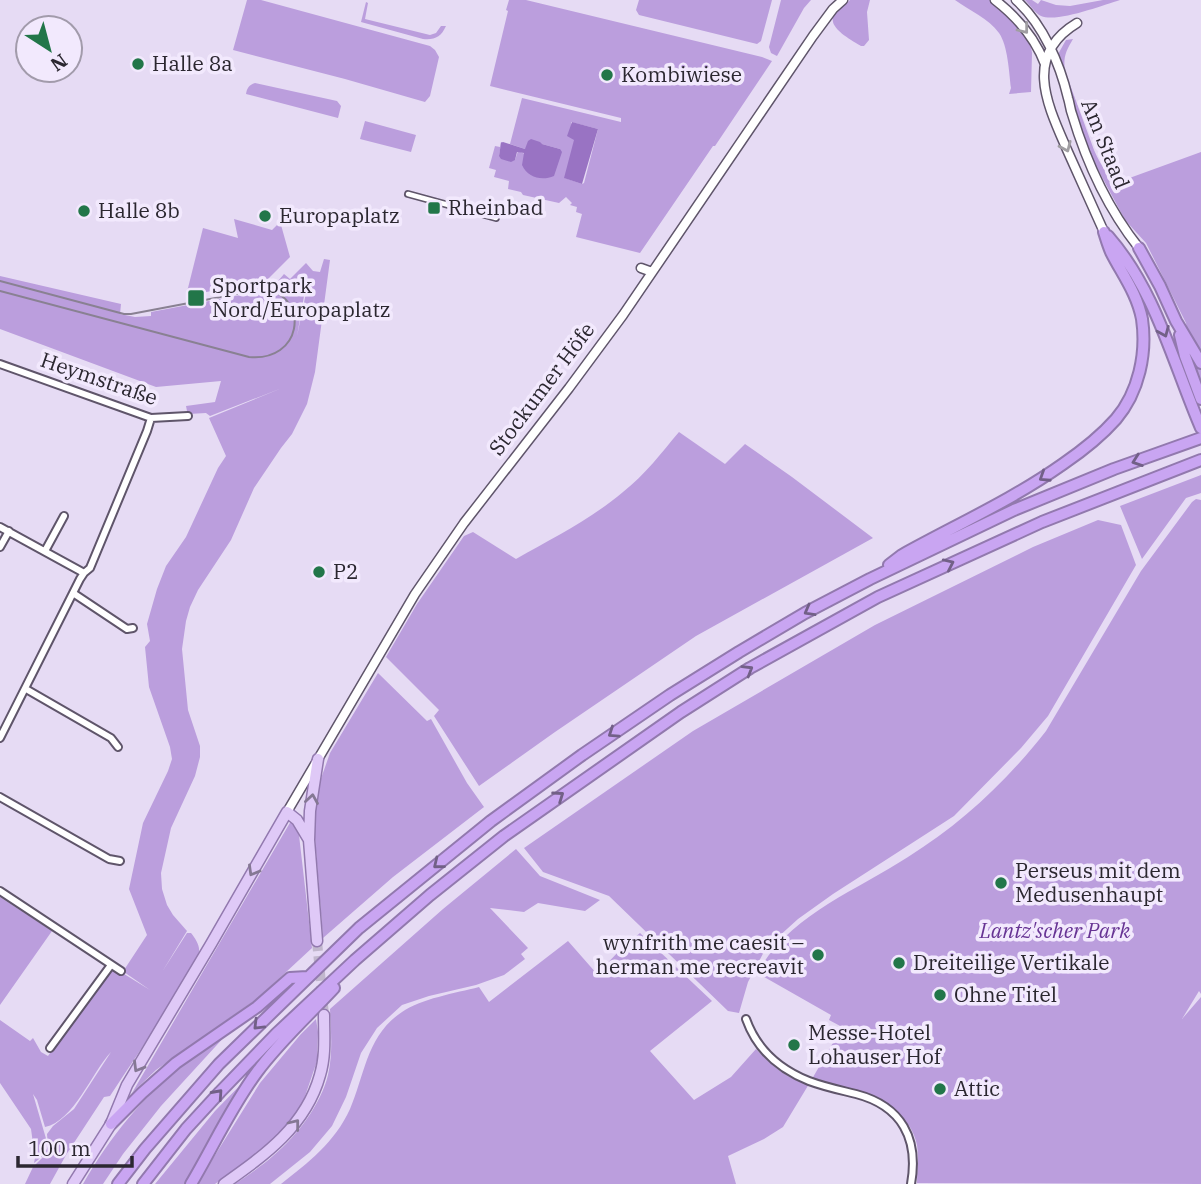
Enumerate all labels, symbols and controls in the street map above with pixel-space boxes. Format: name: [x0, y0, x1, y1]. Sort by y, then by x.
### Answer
north arrow: [14, 14, 84, 84]
one-way arrow: [1016, 21, 1029, 33]
text: N: [46, 49, 72, 77]
place label: Halle 8a: [152, 49, 233, 77]
marker: Halle 8a: [130, 56, 146, 72]
place label: Kombiwiese: [621, 60, 742, 88]
marker: Kombiwiese: [599, 67, 615, 83]
street label: Am Staad: [1075, 94, 1137, 193]
one-way arrow: [1058, 140, 1072, 153]
place label: Rheinbad: [448, 193, 544, 221]
place label: Halle 8b: [98, 196, 180, 224]
marker: Rheinbad: [426, 200, 442, 216]
place label: Europaplatz: [279, 201, 400, 229]
marker: Halle 8b: [76, 203, 92, 219]
marker: Europaplatz: [257, 208, 273, 224]
place label: Sportpark Nord/Europaplatz: [212, 271, 391, 323]
marker: Sportpark Nord/Europaplatz: [186, 288, 206, 308]
street label: Stockumer Höfe: [482, 316, 600, 461]
one-way arrow: [1155, 325, 1169, 337]
street label: Heymstraße: [37, 345, 162, 411]
one-way arrow: [1131, 453, 1143, 467]
one-way arrow: [1039, 469, 1052, 481]
place label: P2: [333, 557, 359, 585]
one-way arrow: [942, 558, 955, 572]
marker: P2: [311, 564, 327, 580]
one-way arrow: [804, 603, 817, 616]
one-way arrow: [741, 665, 754, 678]
one-way arrow: [608, 725, 621, 738]
one-way arrow: [551, 792, 564, 804]
one-way arrow: [304, 794, 319, 805]
one-way arrow: [433, 856, 446, 868]
place label: Perseus mit dem Medusenhaupt: [1015, 856, 1181, 908]
one-way arrow: [249, 863, 262, 876]
marker: Perseus mit dem Medusenhaupt: [993, 875, 1009, 891]
park label: Lantz'scher Park: [979, 916, 1131, 944]
place label: wynfrith me caesit – herman me recreavit: [596, 928, 804, 980]
marker: wynfrith me caesit – herman me recreavit: [810, 947, 826, 963]
place label: Dreiteilige Vertikale: [913, 948, 1110, 976]
marker: Dreiteilige Vertikale: [891, 955, 907, 971]
place label: Ohne Titel: [954, 980, 1057, 1008]
marker: Ohne Titel: [932, 987, 948, 1003]
one-way arrow: [253, 1016, 266, 1029]
place label: Messe-Hotel Lohauser Hof: [808, 1018, 943, 1070]
marker: Messe-Hotel Lohauser Hof: [786, 1037, 802, 1053]
one-way arrow: [133, 1059, 146, 1072]
place label: Attic: [954, 1074, 1000, 1102]
marker: Attic: [932, 1081, 948, 1097]
one-way arrow: [210, 1089, 222, 1102]
one-way arrow: [286, 1119, 299, 1132]
scale bar: [18, 1124, 131, 1168]
text: 100 m: [28, 1134, 91, 1162]

